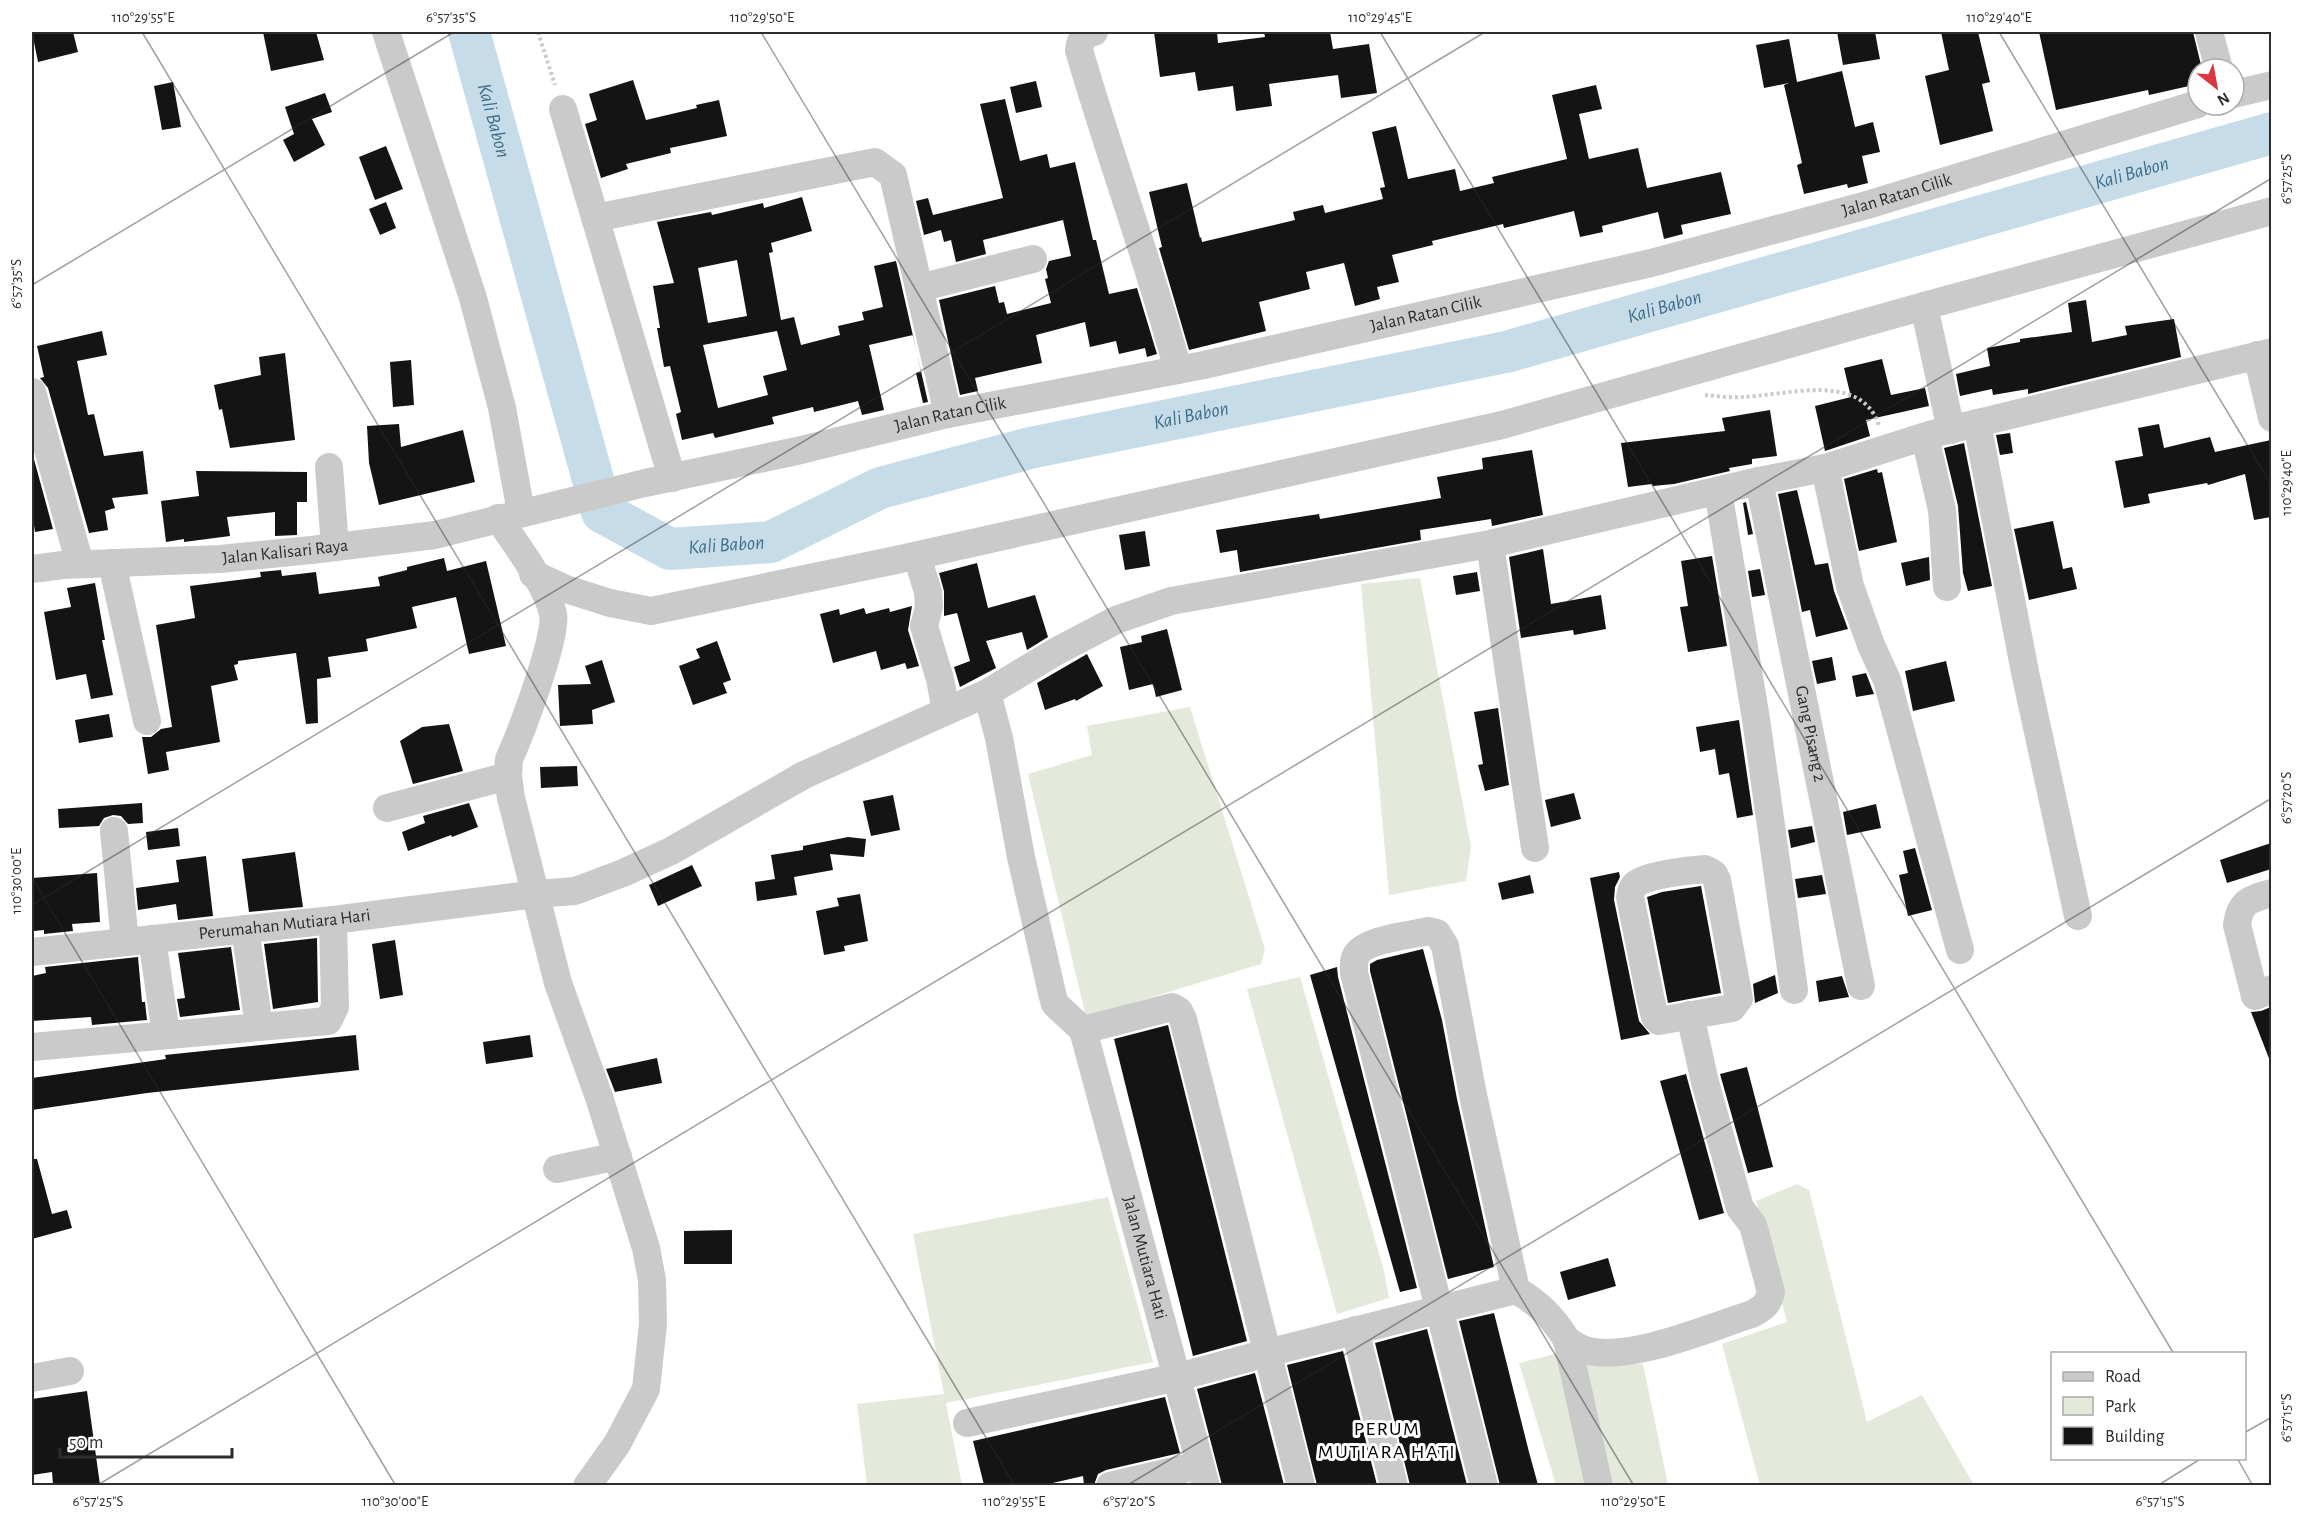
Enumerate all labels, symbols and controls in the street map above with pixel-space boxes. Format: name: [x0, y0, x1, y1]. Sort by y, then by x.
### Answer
text: 110°29'55"E: [112, 10, 174, 25]
text: 6°57'35"S: [426, 10, 476, 25]
text: 110°29'50"E: [730, 10, 794, 25]
text: 110°29'45"E: [1348, 10, 1412, 25]
text: 110°29'40"E: [1966, 10, 2032, 25]
north arrow: [2186, 57, 2246, 117]
water label: Kali Babon: [474, 81, 513, 160]
text: N: [2214, 89, 2232, 109]
water label: Kali Babon: [2092, 153, 2171, 193]
text: 6°57'25"S: [2279, 154, 2294, 204]
street label: Jalan Ratan Cilik: [1840, 170, 1955, 220]
text: 6°57'35"S: [9, 259, 24, 309]
water label: Kali Babon: [1625, 287, 1704, 327]
street label: Jalan Ratan Cilik: [1369, 293, 1484, 336]
street label: Jalan Ratan Cilik: [893, 394, 1008, 436]
water label: Kali Babon: [1152, 398, 1230, 433]
text: 110°29'40"E: [2279, 450, 2294, 516]
water label: Kali Babon: [688, 532, 765, 558]
street label: Jalan Kalisari Raya: [221, 537, 349, 568]
street label: Gang Pisang 2: [1792, 684, 1829, 784]
text: 6°57'20"S: [2279, 772, 2294, 824]
text: 110°30'00"E: [9, 848, 24, 914]
street label: Perumahan Mutiara Hari: [198, 906, 372, 943]
street label: Jalan Mutiara Hati: [1119, 1194, 1170, 1322]
legend: [2051, 1352, 2246, 1460]
text: Road: [2105, 1368, 2141, 1386]
text: 6°57'15"S: [2279, 1393, 2294, 1443]
text: Park: [2105, 1398, 2137, 1416]
district label: PERUM MUTIARA HATI: [1318, 1419, 1456, 1462]
scale bar: [60, 1421, 232, 1459]
text: Building: [2105, 1428, 2165, 1446]
text: 50 m: [69, 1434, 103, 1452]
text: 6°57'25"S: [73, 1494, 123, 1509]
text: 110°30'00"E: [362, 1494, 428, 1509]
text: 110°29'55"E: [983, 1494, 1045, 1509]
text: 6°57'20"S: [1103, 1494, 1155, 1509]
text: 110°29'50"E: [1601, 1494, 1665, 1509]
text: 6°57'15"S: [2135, 1494, 2185, 1509]

